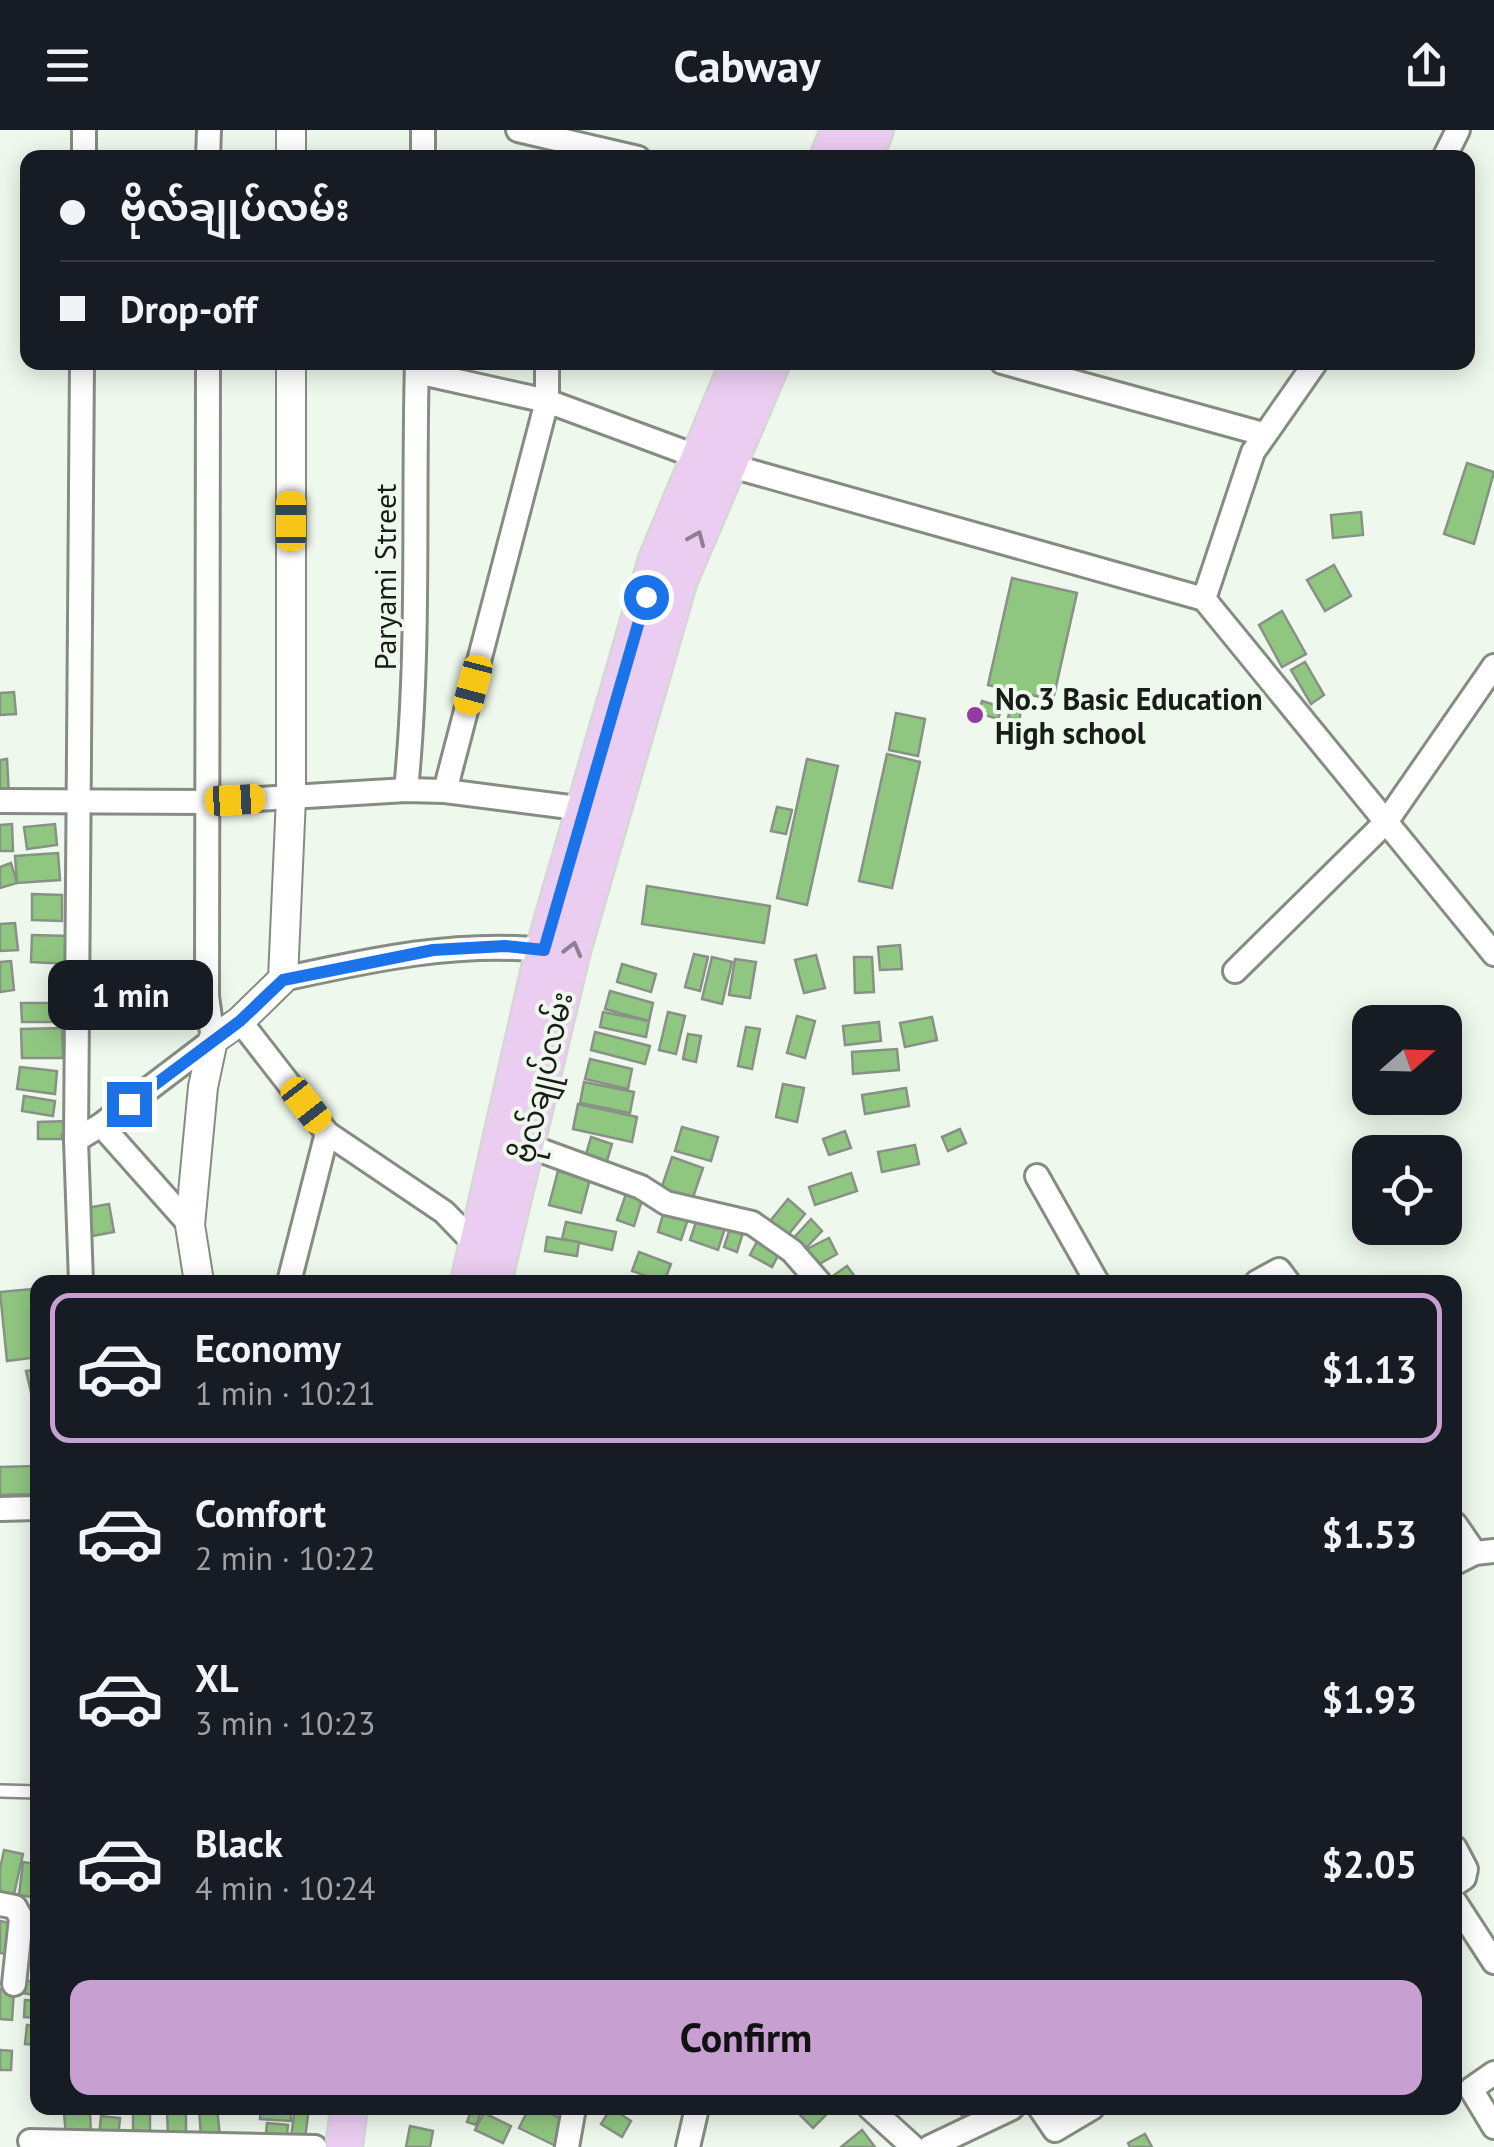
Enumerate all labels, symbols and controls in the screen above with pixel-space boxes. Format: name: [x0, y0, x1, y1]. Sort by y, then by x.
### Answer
text: Cabway: [674, 36, 820, 94]
icon: menu: [40, 38, 95, 93]
icon: share: [1399, 38, 1454, 93]
text: ဗိုလ်ချုပ်လမ်း: [120, 182, 350, 231]
text: Drop-off: [120, 284, 257, 333]
street label: Paryami Street: [365, 484, 404, 670]
car: [276, 491, 306, 551]
one-way arrow: [685, 530, 705, 548]
route start: [624, 575, 669, 620]
car: [451, 652, 495, 718]
place label: No.3 Basic Education High school: [995, 679, 1263, 752]
marker: No.3 Basic Education High school: [964, 704, 986, 726]
car: [204, 783, 266, 817]
one-way arrow: [561, 941, 582, 958]
callout: 1 min: [46, 959, 212, 1029]
text: 1 min: [91, 974, 170, 1016]
street label: ဗိုလ်ချုပ်လမ်း: [502, 987, 587, 1168]
north arrow: [1352, 1005, 1462, 1115]
map controls: [1352, 1005, 1462, 1245]
car: [276, 1072, 336, 1138]
route end: [107, 1082, 152, 1127]
button: locate: [1352, 1135, 1462, 1245]
icon: car: [75, 1323, 165, 1413]
text: Economy: [195, 1323, 341, 1372]
text: $1.13: [1321, 1344, 1417, 1393]
text: 1 min · 10:21: [195, 1372, 375, 1414]
icon: car: [75, 1488, 165, 1578]
text: Comfort: [195, 1488, 326, 1537]
text: $1.53: [1321, 1509, 1417, 1558]
text: 2 min · 10:22: [195, 1537, 375, 1579]
icon: car: [75, 1653, 165, 1743]
text: XL: [195, 1653, 239, 1702]
text: $1.93: [1321, 1674, 1417, 1723]
text: 3 min · 10:23: [195, 1702, 375, 1744]
icon: car: [75, 1818, 165, 1908]
text: Black: [195, 1818, 283, 1867]
text: $2.05: [1321, 1839, 1417, 1888]
text: 4 min · 10:24: [195, 1867, 375, 1909]
button: Confirm: [70, 1980, 1422, 2095]

